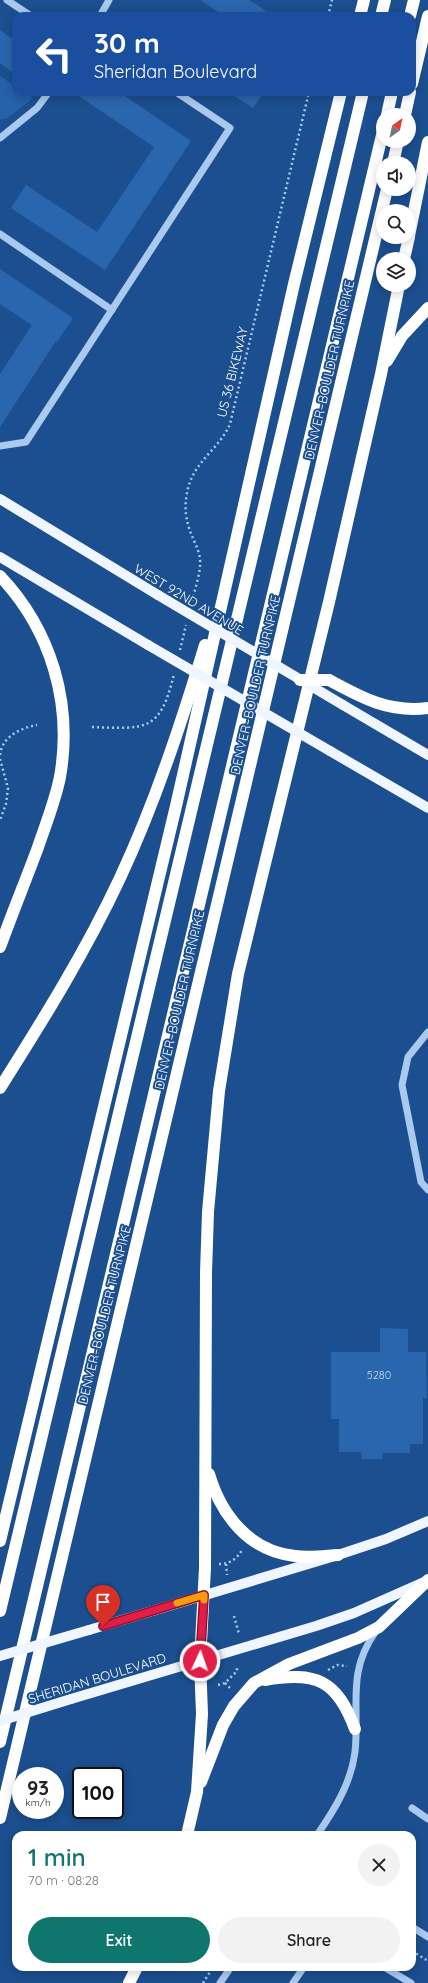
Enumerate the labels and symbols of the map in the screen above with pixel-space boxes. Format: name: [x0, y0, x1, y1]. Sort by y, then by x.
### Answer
north arrow: [376, 108, 416, 148]
street label: DENVER–BOULDER TURNPIKE: [301, 279, 357, 461]
street label: US 36 BIKEWAY: [213, 324, 251, 419]
street label: WEST 92ND AVENUE: [131, 560, 247, 638]
street label: DENVER–BOULDER TURNPIKE: [227, 594, 283, 776]
street label: DENVER–BOULDER TURNPIKE: [151, 909, 207, 1091]
street label: DENVER–BOULDER TURNPIKE: [74, 1224, 134, 1406]
house number: 5280: [367, 1368, 391, 1382]
pin: [86, 1585, 120, 1626]
position arrow: [179, 1640, 221, 1682]
street label: SHERIDAN BOULEVARD: [26, 1649, 168, 1707]
speed limit sign: 100: [72, 1767, 124, 1819]

